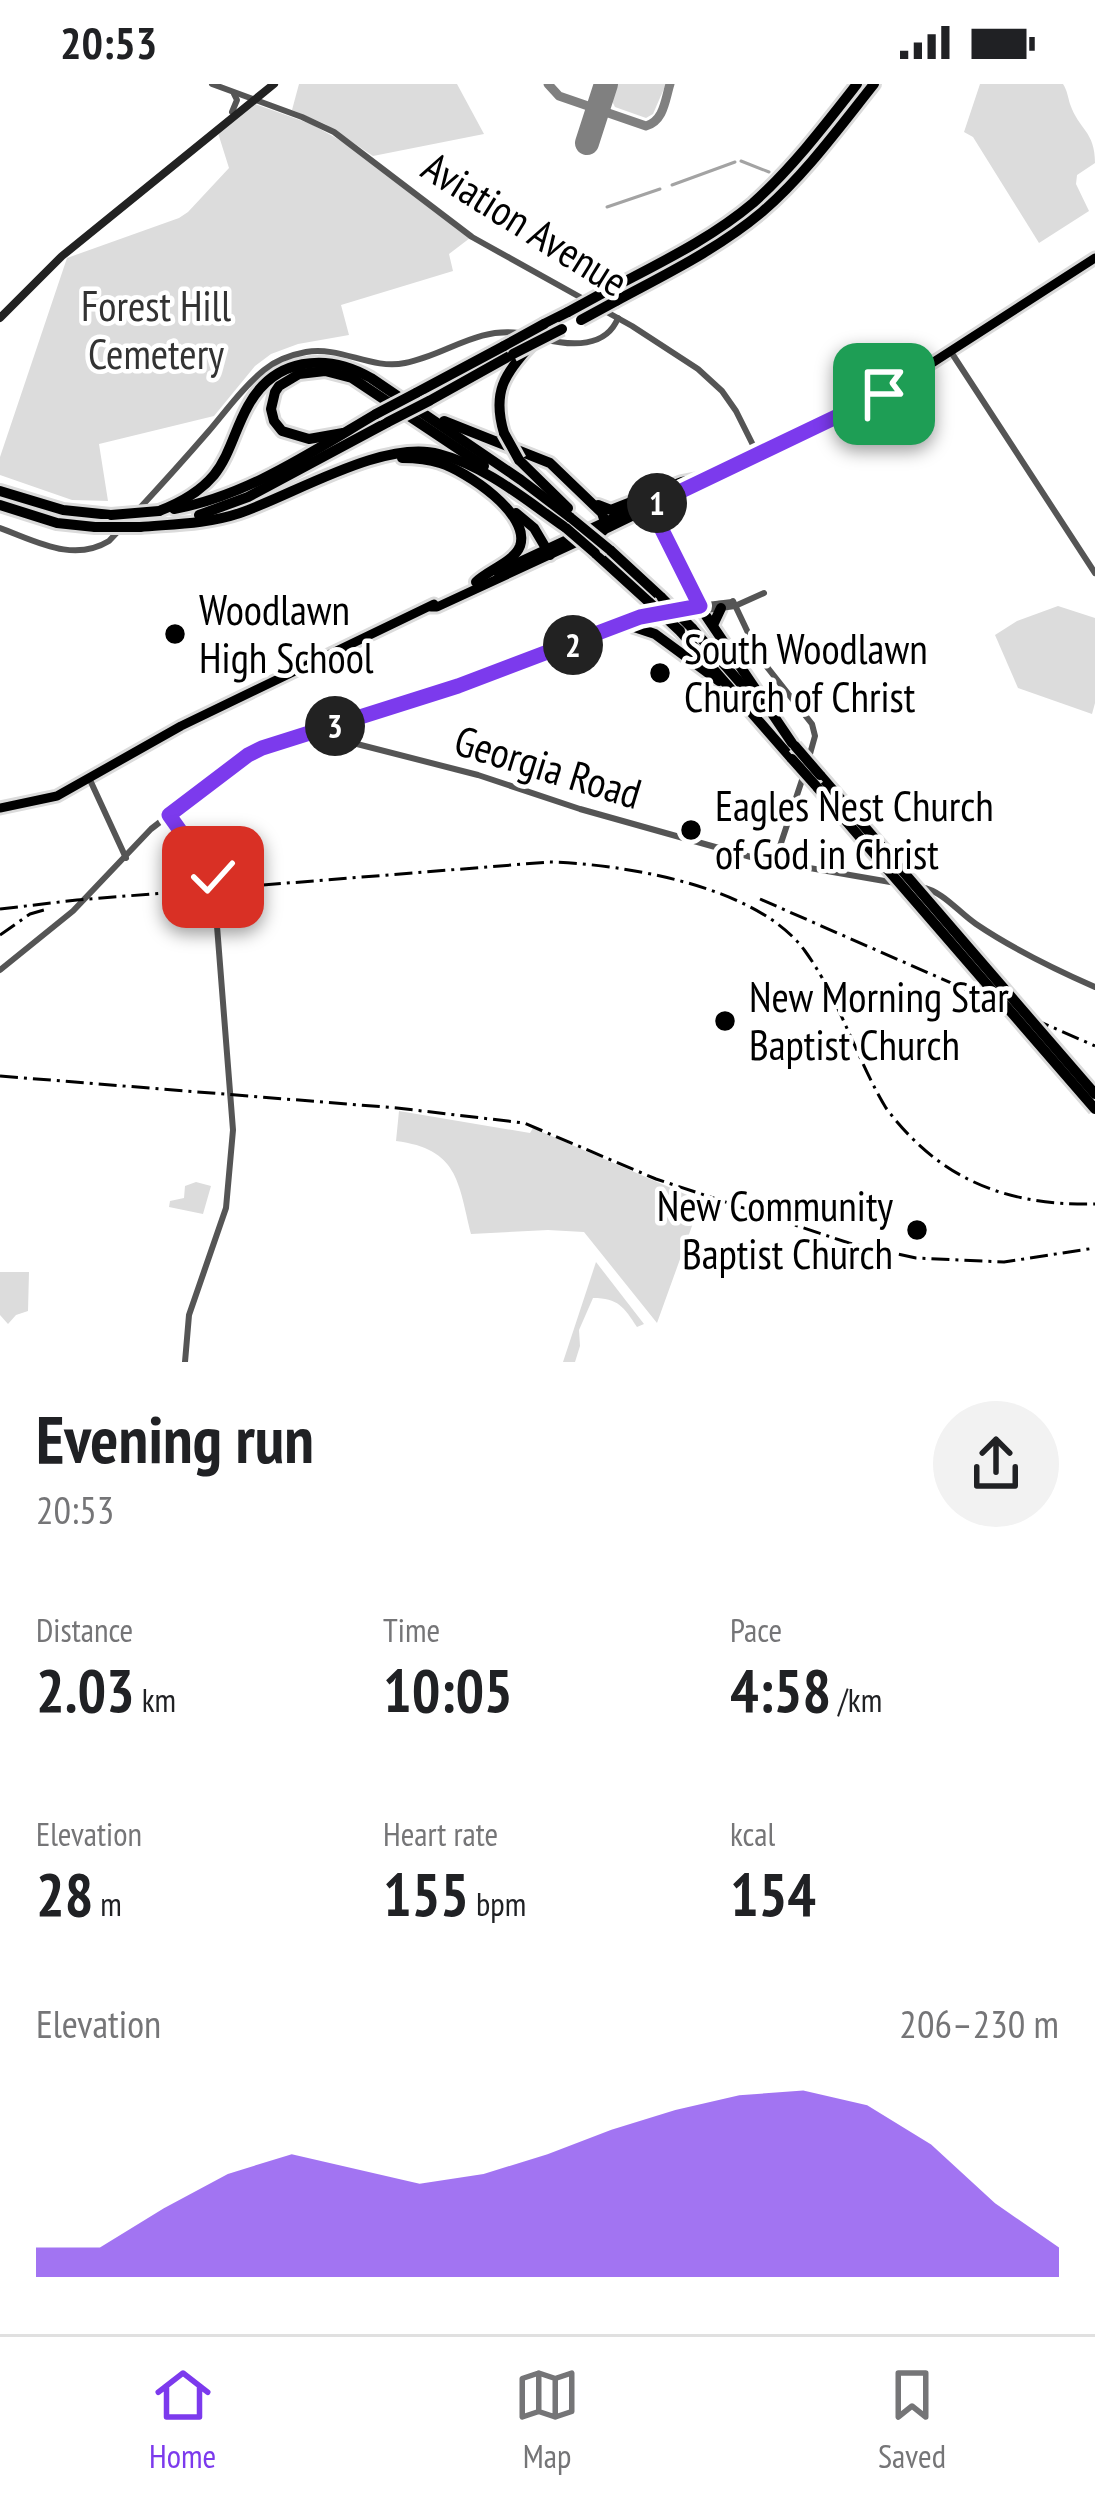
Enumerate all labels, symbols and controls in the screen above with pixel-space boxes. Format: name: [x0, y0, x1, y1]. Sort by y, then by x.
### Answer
text: 20:53: [60, 13, 157, 71]
street label: Aviation Avenue: [412, 139, 638, 308]
park label: Forest Hill Cemetery: [81, 278, 231, 381]
pin: [833, 343, 935, 445]
icon: arrive: [851, 361, 917, 427]
pin: 1: [627, 473, 687, 533]
text: 1: [649, 481, 665, 524]
place label: Woodlawn High School: [199, 582, 374, 685]
pin: 2: [543, 615, 603, 675]
marker: Woodlawn High School: [162, 621, 188, 647]
place label: South Woodlawn Church of Christ: [684, 621, 928, 724]
text: 2: [565, 623, 581, 666]
marker: South Woodlawn Church of Christ: [647, 660, 673, 686]
pin: 3: [305, 696, 365, 756]
text: 3: [327, 704, 343, 747]
street label: Georgia Road: [448, 712, 648, 821]
place label: Eagles Nest Church of God in Christ: [715, 778, 994, 881]
marker: Eagles Nest Church of God in Christ: [678, 817, 704, 843]
pin: [162, 826, 264, 928]
icon: check: [180, 844, 246, 910]
place label: New Morning Star Baptist Church: [749, 969, 1009, 1072]
marker: New Morning Star Baptist Church: [712, 1008, 738, 1034]
place label: New Community Baptist Church: [657, 1178, 893, 1281]
marker: New Community Baptist Church: [904, 1217, 930, 1243]
text: Evening run: [36, 1396, 314, 1481]
button: share: [933, 1401, 1059, 1527]
text: 20:53: [36, 1484, 114, 1535]
text: Distance: [36, 1608, 133, 1651]
text: Time: [383, 1608, 440, 1651]
text: Pace: [730, 1608, 782, 1651]
text: 2.03: [36, 1651, 135, 1729]
text: 10:05: [383, 1651, 513, 1729]
text: 4:58: [730, 1651, 831, 1729]
text: km: [135, 1678, 176, 1721]
text: /km: [831, 1678, 882, 1721]
text: Elevation: [36, 1812, 142, 1855]
text: Heart rate: [383, 1812, 498, 1855]
text: kcal: [730, 1812, 775, 1855]
text: 28: [36, 1855, 93, 1933]
text: 155: [383, 1855, 469, 1933]
text: 154: [730, 1855, 816, 1933]
text: m: [93, 1882, 122, 1925]
text: bpm: [469, 1882, 526, 1925]
text: Elevation: [36, 1998, 161, 2049]
text: 206–230 m: [899, 1998, 1059, 2049]
tab: Home: [149, 2362, 216, 2477]
tab: Map: [514, 2362, 580, 2477]
tab: Saved: [878, 2362, 946, 2477]

